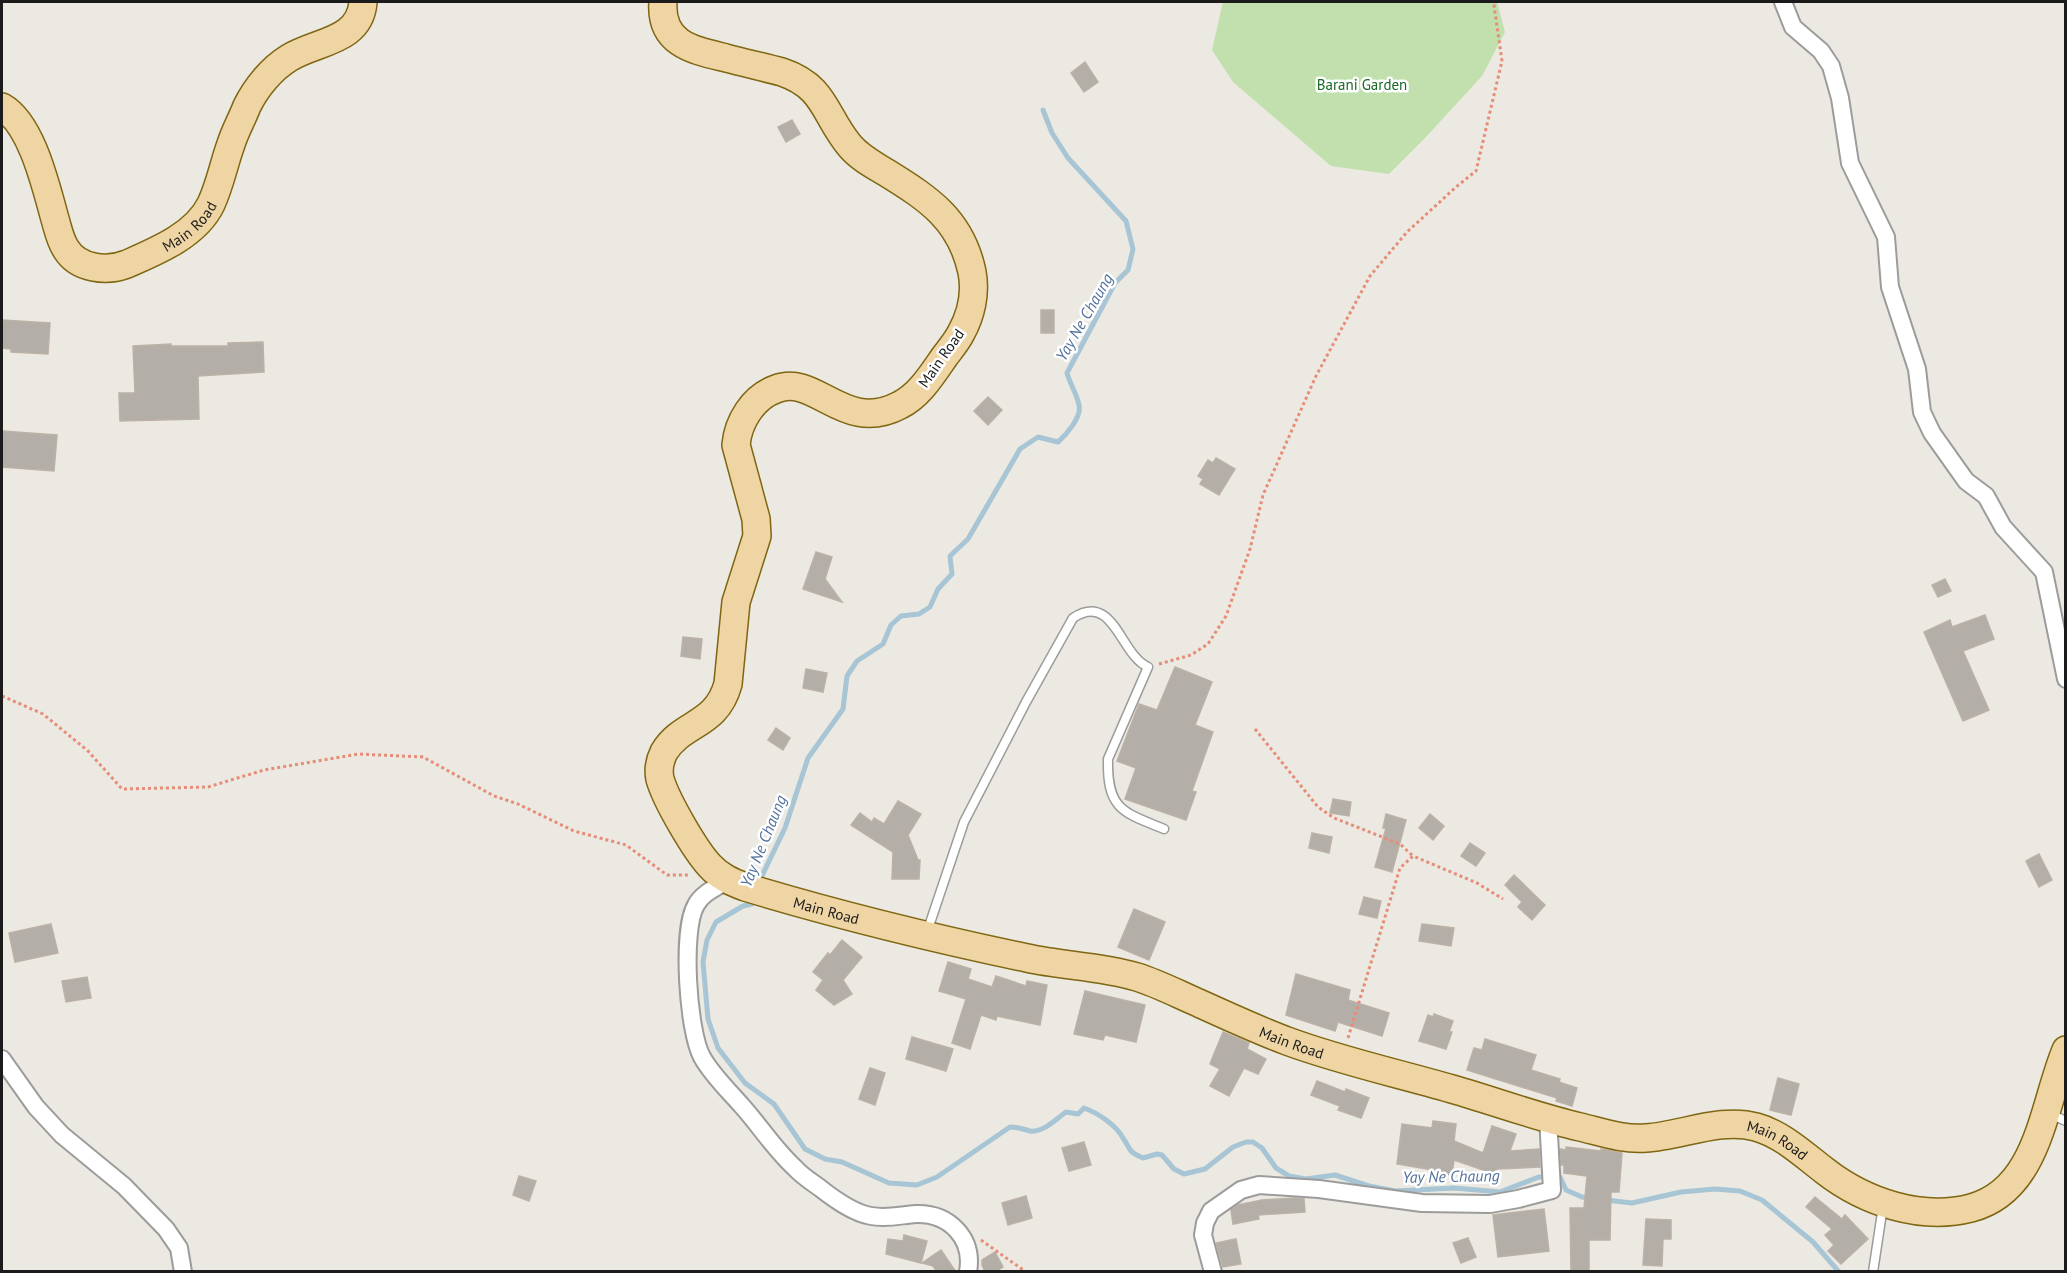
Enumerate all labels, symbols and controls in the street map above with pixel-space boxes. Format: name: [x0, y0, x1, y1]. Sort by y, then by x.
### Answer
park label: Barani Garden: [1317, 75, 1407, 94]
street label: Main Road: [159, 198, 220, 256]
water label: Yay Ne Chaung: [1051, 270, 1117, 364]
street label: Main Road: [914, 325, 968, 391]
water label: Yay Ne Chaung: [735, 792, 791, 890]
street label: Main Road: [791, 892, 861, 928]
street label: Main Road: [1257, 1022, 1326, 1062]
street label: Main Road: [1745, 1116, 1812, 1164]
water label: Yay Ne Chaung: [1402, 1165, 1500, 1187]

